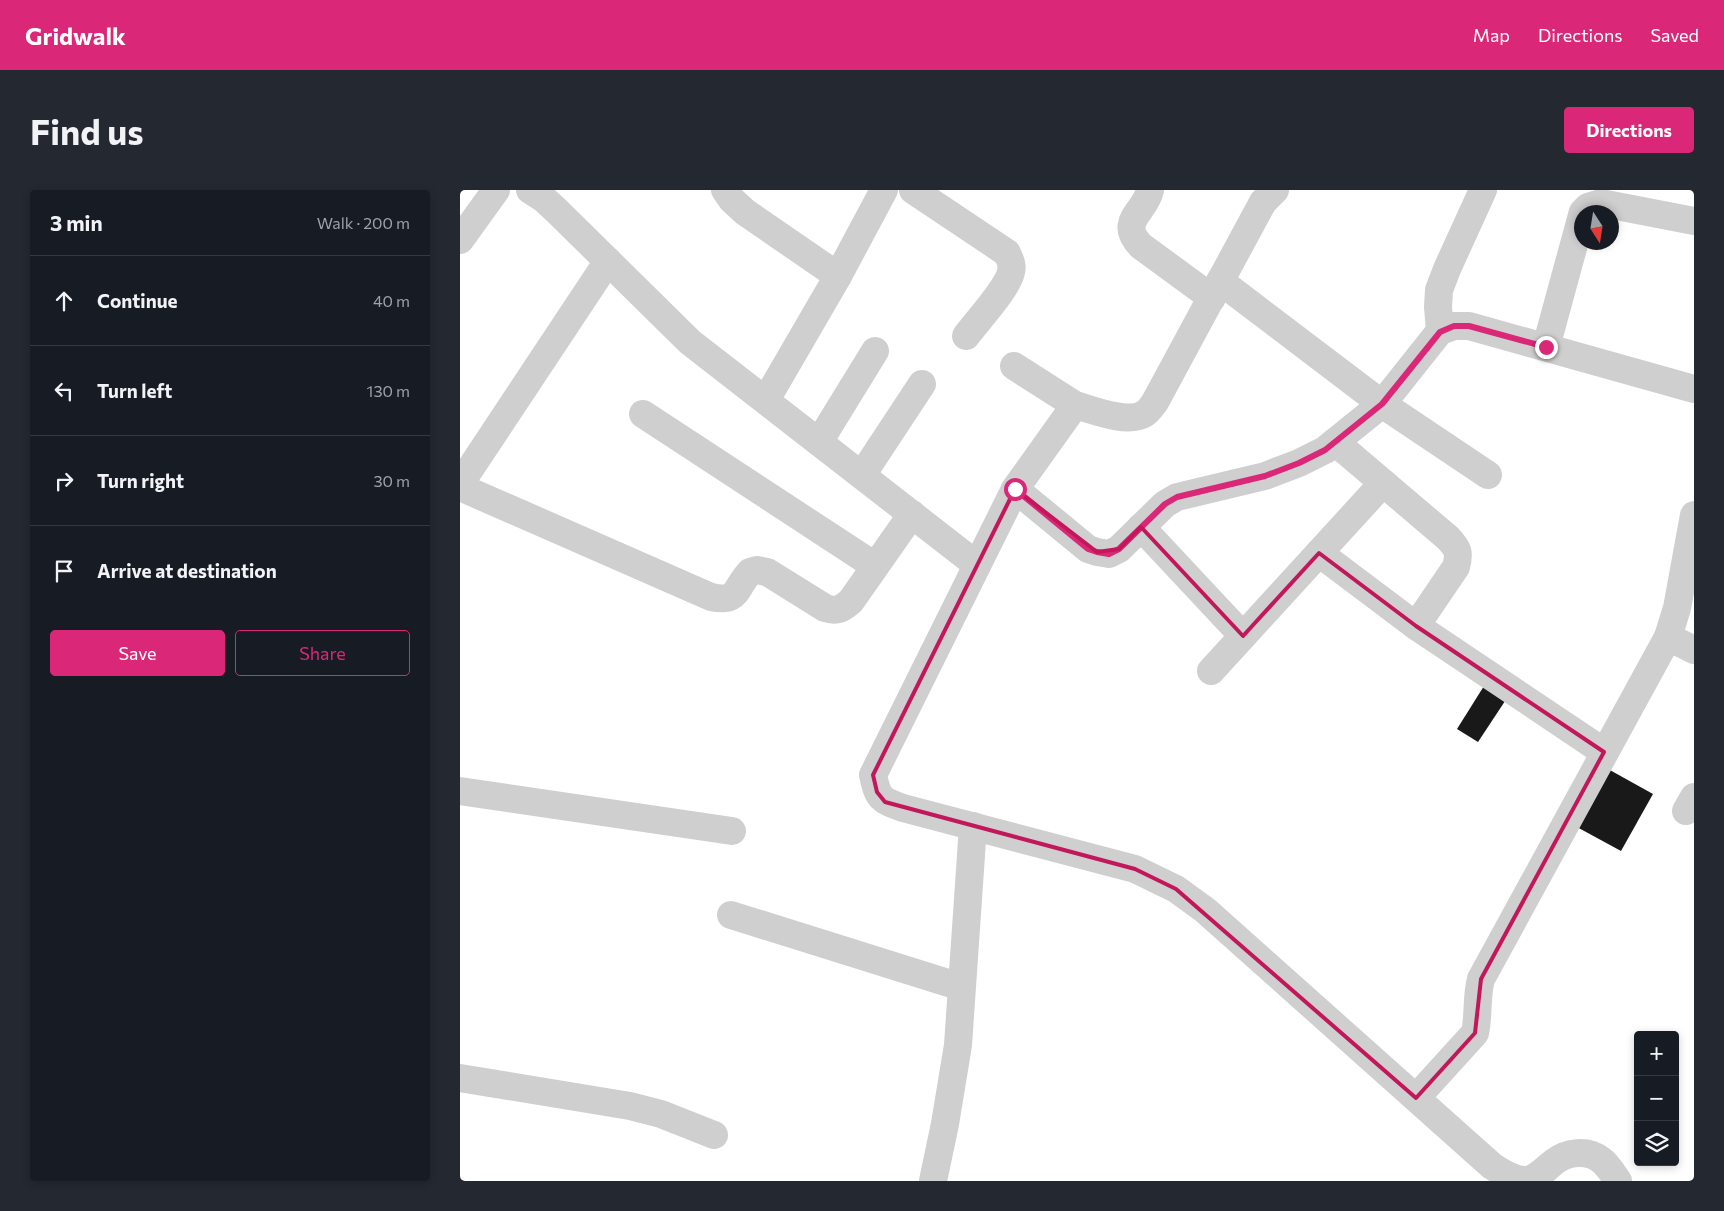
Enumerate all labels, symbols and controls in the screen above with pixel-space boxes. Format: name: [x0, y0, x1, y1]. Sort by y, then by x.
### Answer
text: Gridwalk: [25, 21, 126, 50]
text: Map: [1473, 24, 1510, 46]
text: Directions: [1538, 24, 1622, 46]
text: Saved: [1650, 24, 1699, 46]
button: Directions: [1564, 107, 1694, 153]
text: Find us: [30, 109, 144, 152]
north arrow: [1574, 205, 1619, 250]
text: 3 min: [50, 210, 103, 235]
text: Walk · 200 m: [317, 213, 410, 232]
icon: ahead: [50, 287, 78, 315]
text: Continue: [97, 289, 177, 312]
text: 40 m: [373, 291, 410, 310]
route end: [1535, 336, 1558, 359]
icon: left: [50, 377, 78, 405]
text: Turn left: [97, 379, 172, 402]
text: 130 m: [367, 381, 410, 400]
icon: right: [50, 467, 78, 495]
text: Turn right: [97, 469, 184, 492]
text: 30 m: [373, 471, 410, 490]
route start: [1004, 478, 1027, 501]
icon: arrive: [50, 557, 78, 585]
text: Arrive at destination: [97, 559, 277, 582]
button: Save: [50, 630, 225, 676]
button: Share: [235, 630, 410, 676]
map controls: [1634, 1031, 1679, 1166]
button: +: [1634, 1031, 1679, 1076]
button: −: [1634, 1076, 1679, 1121]
button: layers: [1634, 1121, 1679, 1166]

